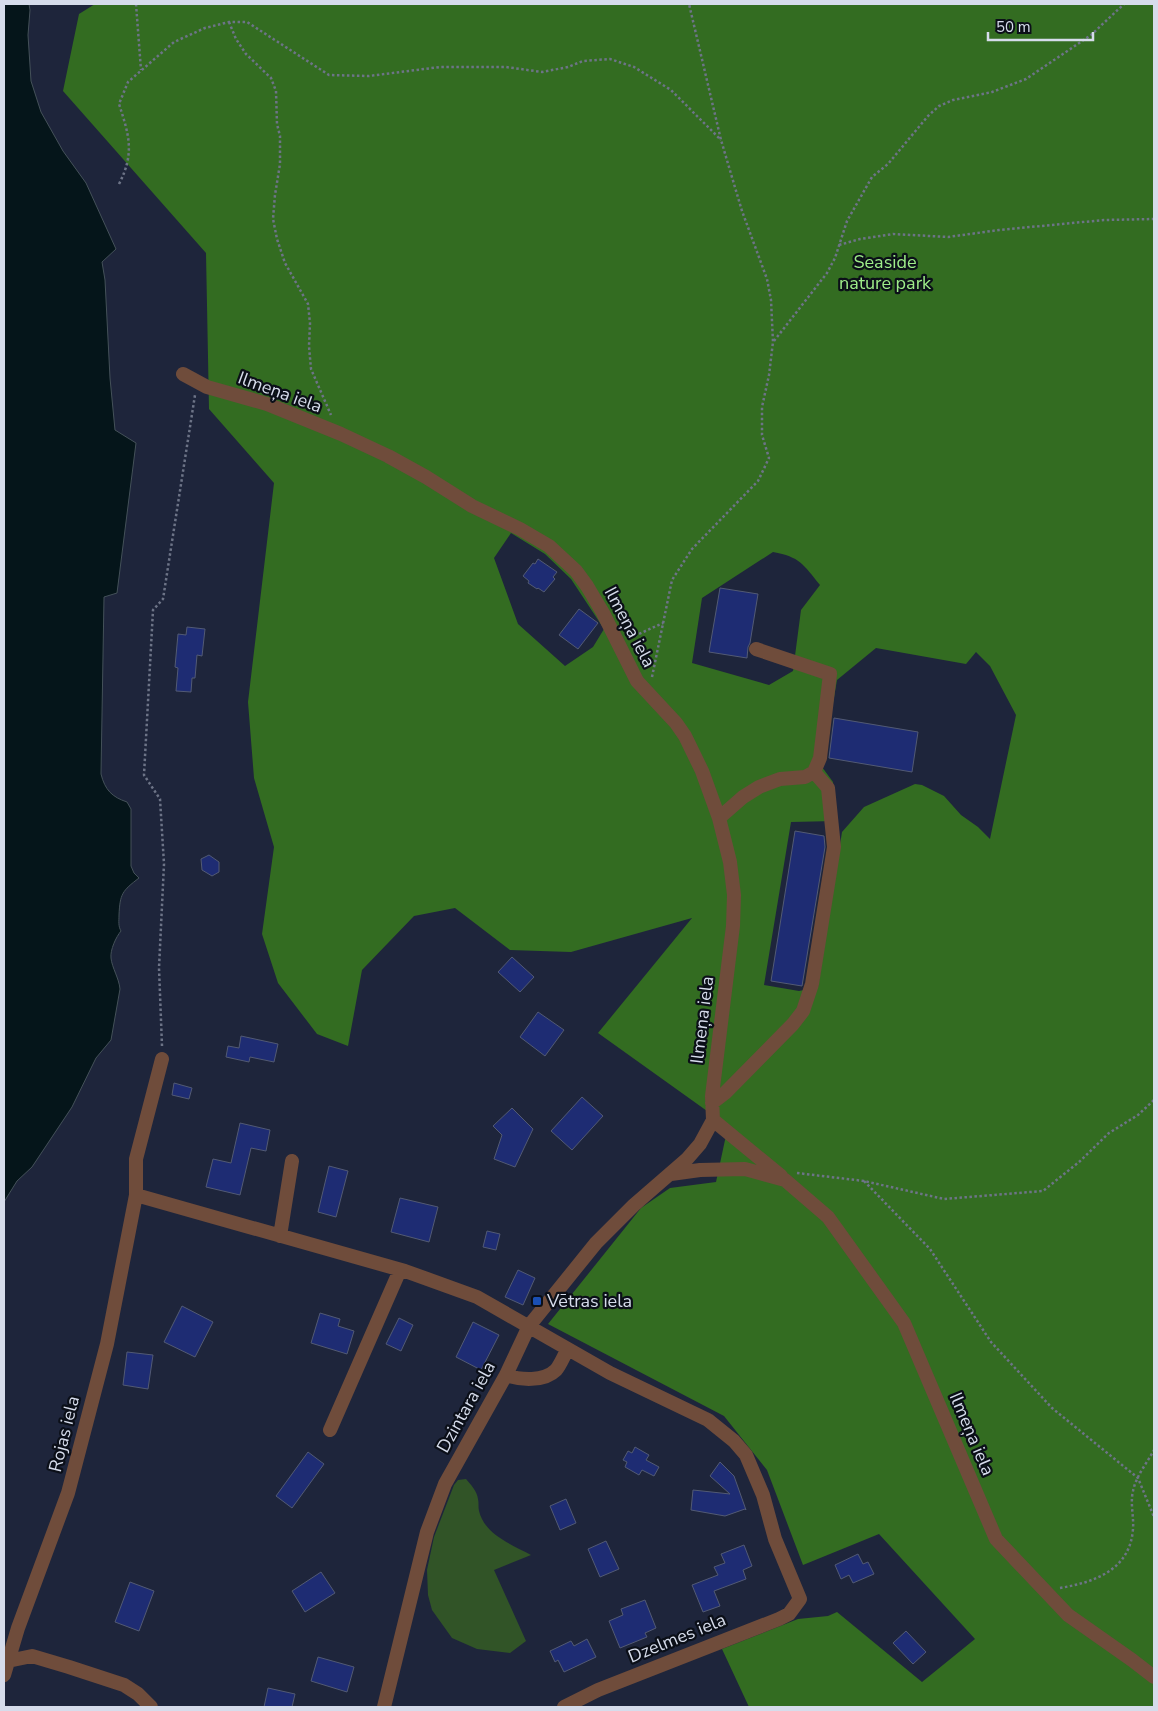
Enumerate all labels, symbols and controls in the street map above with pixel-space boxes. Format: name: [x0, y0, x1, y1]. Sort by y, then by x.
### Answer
scale bar: [988, 10, 1093, 42]
text: 50 m: [996, 17, 1031, 37]
park label: Seaside nature park: [839, 250, 932, 295]
street label: Ilmeņa iela: [235, 366, 325, 418]
street label: Ilmeņa iela: [599, 583, 661, 671]
street label: Ilmeņa iela: [685, 975, 719, 1065]
place label: Vētras iela: [546, 1289, 632, 1313]
marker: Vētras iela: [531, 1295, 543, 1307]
street label: Dzintara iela: [431, 1357, 501, 1457]
street label: Ilmeņa iela: [944, 1389, 1000, 1479]
street label: Rojas iela: [43, 1393, 85, 1475]
street label: Dzelmes iela: [625, 1608, 729, 1668]

